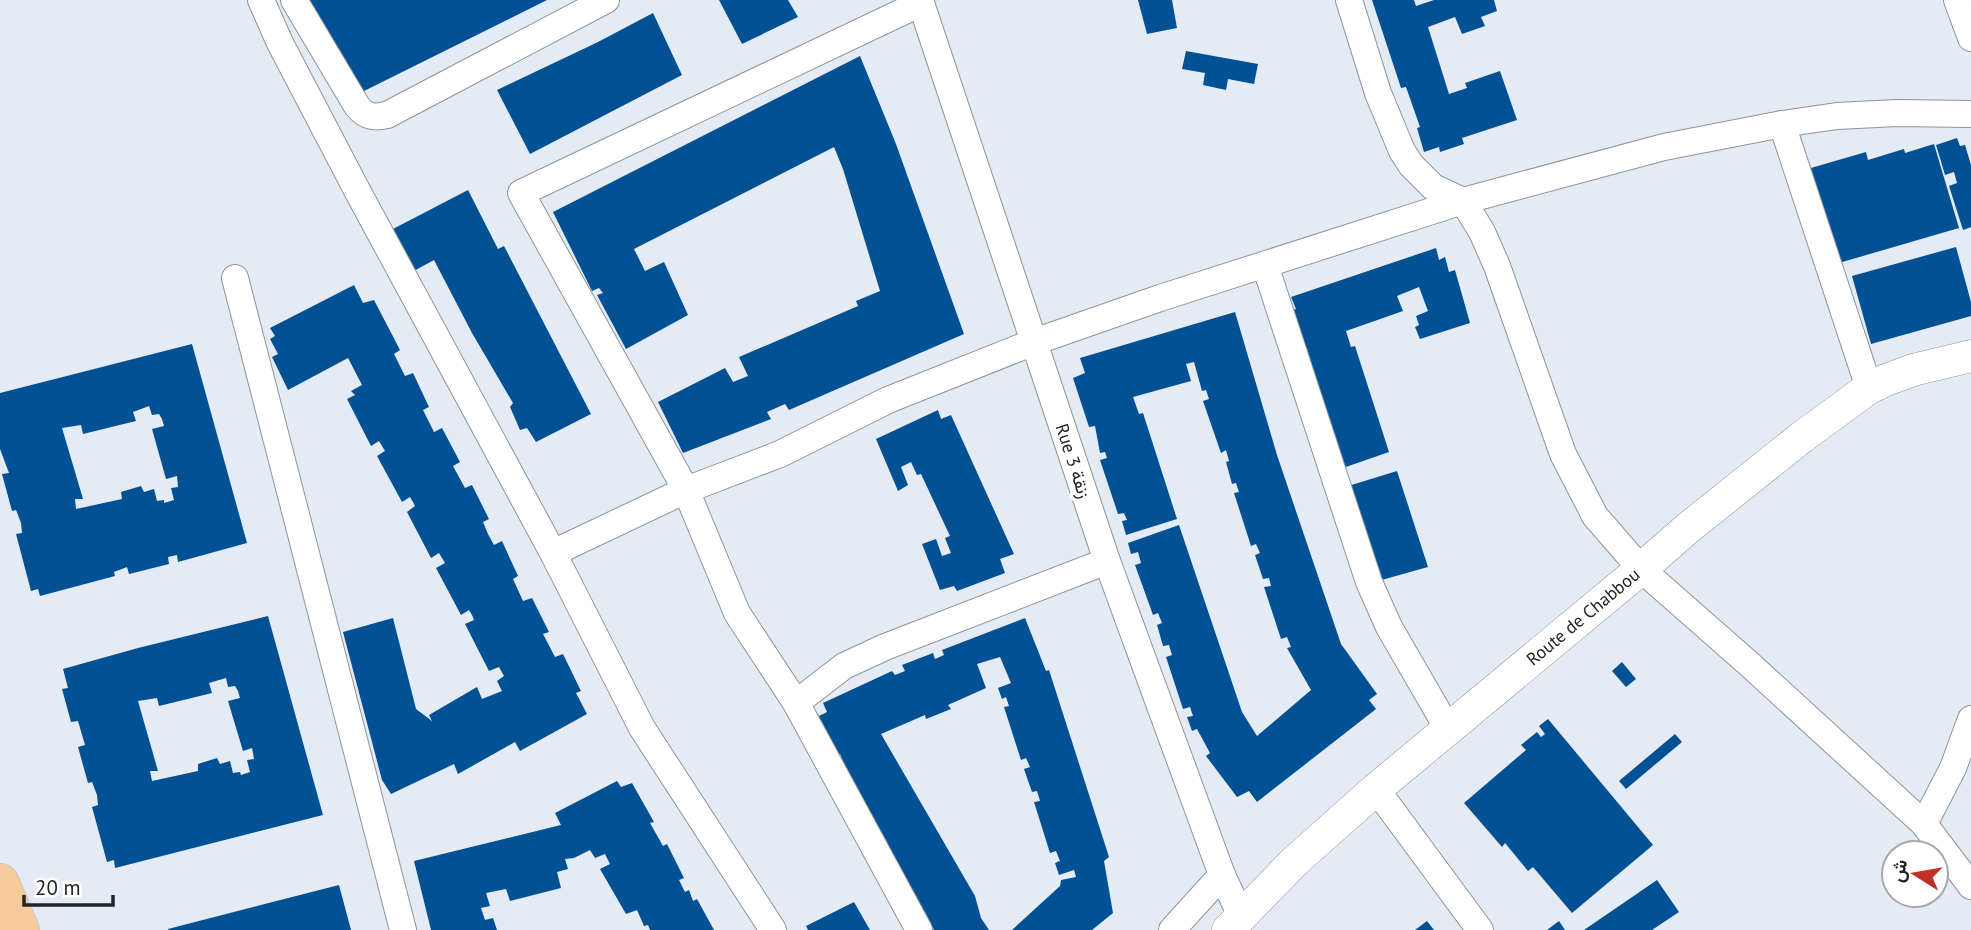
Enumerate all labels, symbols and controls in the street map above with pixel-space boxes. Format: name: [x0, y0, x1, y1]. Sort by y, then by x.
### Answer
street label: Rue 3 زنقة: [1051, 421, 1096, 501]
street label: Route de Chabbou: [1522, 563, 1644, 670]
north arrow: [1880, 839, 1950, 909]
text: ش: [1884, 857, 1912, 884]
scale bar: [24, 864, 114, 908]
text: 20 m: [35, 874, 81, 901]

